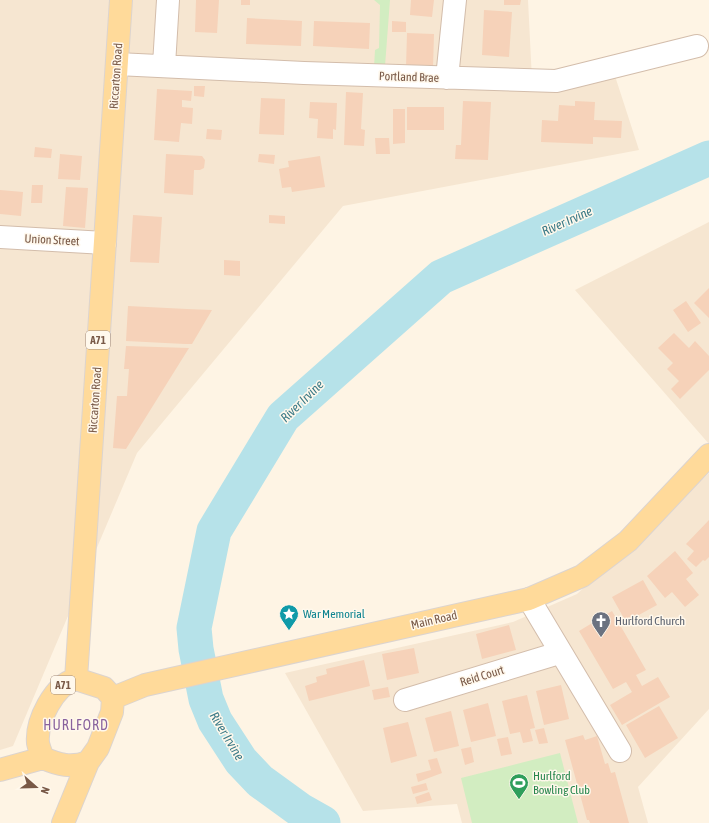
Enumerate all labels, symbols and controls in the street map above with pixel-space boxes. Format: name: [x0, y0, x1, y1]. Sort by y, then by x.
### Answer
street label: Riccarton Road: [107, 43, 125, 109]
street label: Portland Brae: [379, 69, 439, 85]
water label: River Irvine: [539, 203, 595, 239]
street label: Union Street: [24, 232, 80, 248]
road number: A71: [86, 331, 110, 349]
street label: Riccarton Road: [86, 367, 104, 433]
water label: River Irvine: [277, 377, 327, 425]
place icon: War Memorial: [278, 603, 300, 631]
place label: War Memorial: [303, 607, 366, 621]
street label: Main Road: [410, 608, 458, 632]
church icon: Hurlford Church: [590, 610, 612, 638]
place label: Hurlford Church: [615, 614, 685, 628]
street label: Reid Court: [458, 663, 506, 689]
road number: A71: [51, 676, 75, 694]
water label: River Irvine: [207, 709, 247, 763]
district label: HURLFORD: [43, 717, 109, 733]
north arrow: [16, 767, 56, 807]
place label: Hurlford Bowling Club: [533, 769, 590, 797]
sports icon: Hurlford Bowling Club: [508, 772, 530, 800]
text: N: [39, 785, 52, 796]

